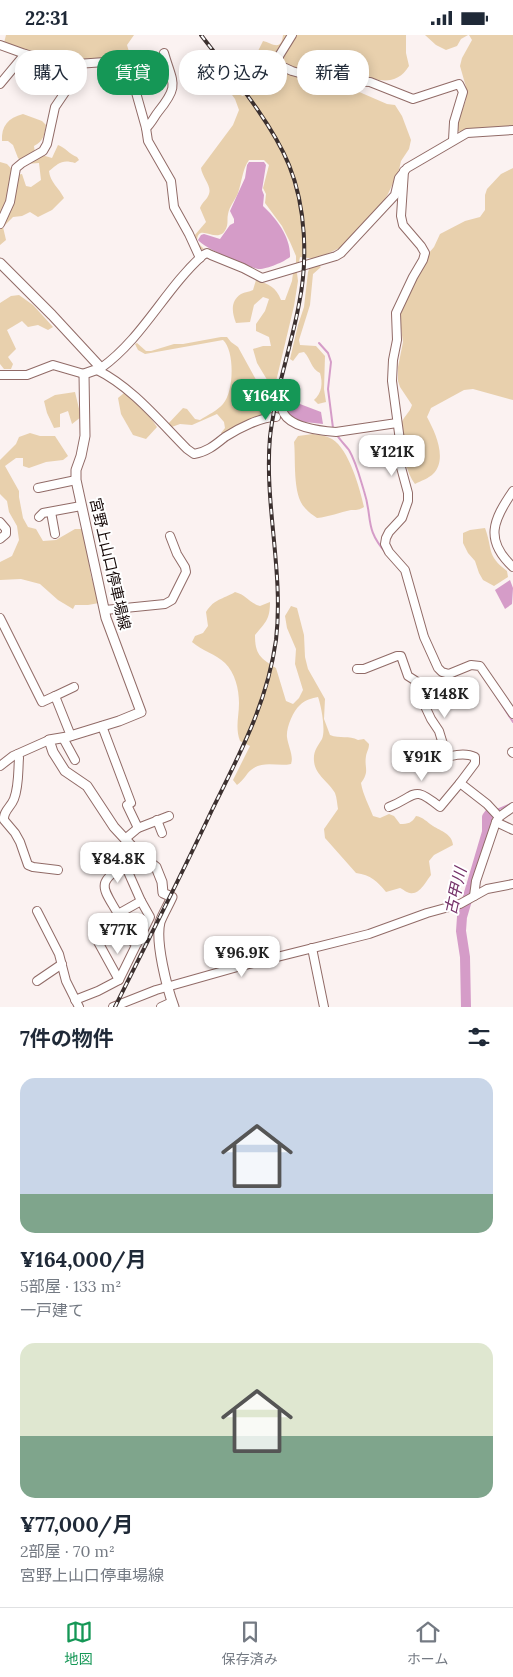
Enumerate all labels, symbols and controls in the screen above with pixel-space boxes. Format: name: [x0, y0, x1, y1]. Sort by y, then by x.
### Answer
text: 22:31: [25, 6, 68, 30]
chip: 購入: [15, 50, 87, 95]
chip: 賃貸: [97, 50, 169, 95]
chip: 絞り込み: [179, 50, 287, 95]
chip: 新着: [297, 50, 369, 95]
pin: ¥164K: [231, 379, 301, 421]
text: ¥164K: [242, 385, 290, 405]
pin: ¥121K: [357, 435, 427, 477]
text: ¥121K: [370, 441, 414, 461]
street label: 宮野上山口停車場線: [86, 496, 135, 632]
pin: ¥148K: [410, 677, 480, 719]
text: ¥148K: [421, 683, 469, 703]
pin: ¥91K: [392, 739, 452, 782]
text: ¥91K: [403, 746, 441, 766]
pin: ¥84.8K: [77, 841, 159, 884]
text: ¥84.8K: [91, 848, 145, 868]
water label: 古甲川: [440, 863, 471, 917]
pin: ¥77K: [88, 913, 148, 955]
text: ¥77K: [99, 919, 137, 939]
pin: ¥96.9K: [201, 935, 283, 978]
text: ¥96.9K: [215, 942, 269, 962]
icon: filters: [465, 1023, 493, 1051]
text: 7件の物件: [20, 1025, 114, 1052]
icon: home: [212, 1111, 302, 1201]
text: ¥164,000/月: [20, 1246, 147, 1273]
text: 5部屋 · 133 m²: [20, 1276, 121, 1296]
text: 一戸建て: [20, 1300, 84, 1320]
icon: home: [212, 1376, 302, 1466]
text: ¥77,000/月: [20, 1511, 133, 1538]
text: 2部屋 · 70 m²: [20, 1541, 115, 1561]
text: 宮野上山口停車場線: [20, 1565, 164, 1585]
tab: 地図: [65, 1618, 93, 1668]
tab: 保存済み: [222, 1618, 278, 1668]
tab: ホーム: [407, 1618, 448, 1668]

